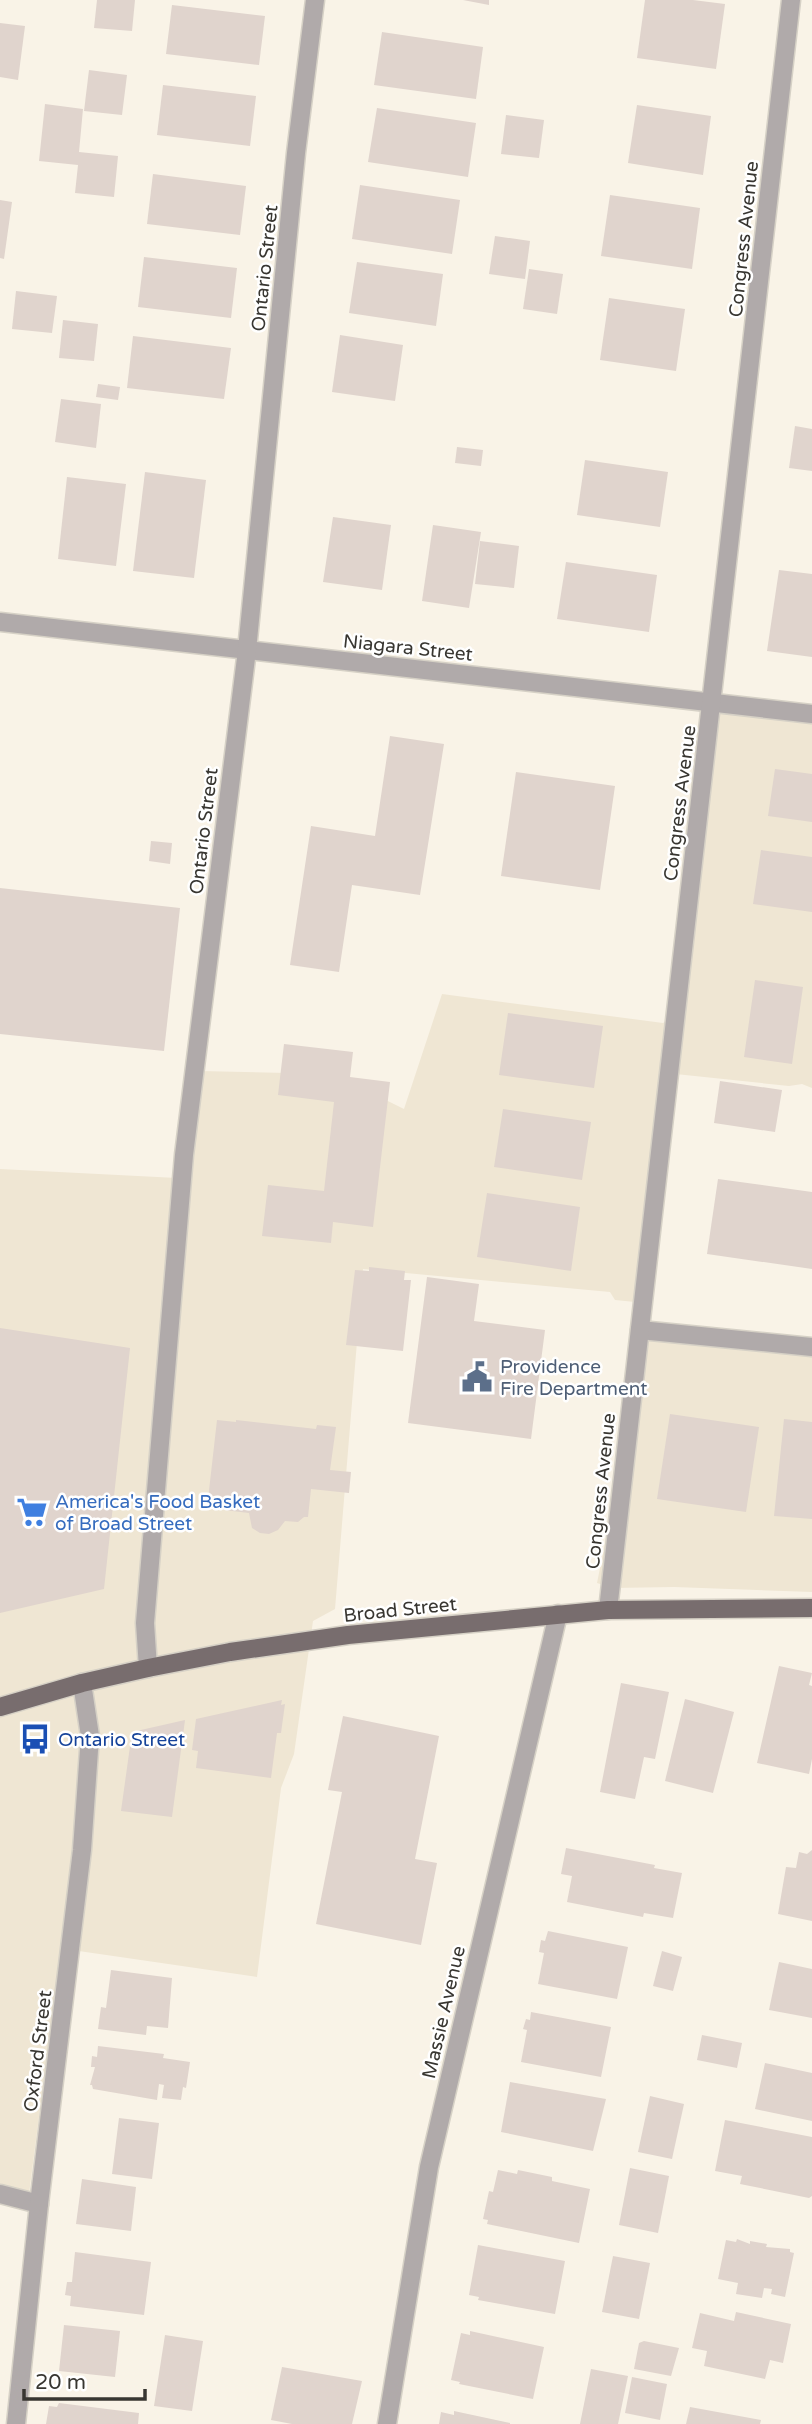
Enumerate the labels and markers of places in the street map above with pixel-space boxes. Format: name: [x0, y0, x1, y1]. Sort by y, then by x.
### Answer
place label: Providence Fire Department: [500, 1356, 647, 1400]
public building icon: Providence Fire Department: [460, 1360, 494, 1394]
place label: America's Food Basket of Broad Street: [55, 1491, 260, 1535]
supermarket icon: America's Food Basket of Broad Street: [15, 1495, 49, 1529]
bus stop icon: Ontario Street: [18, 1722, 52, 1756]
place label: Ontario Street: [58, 1729, 185, 1751]

